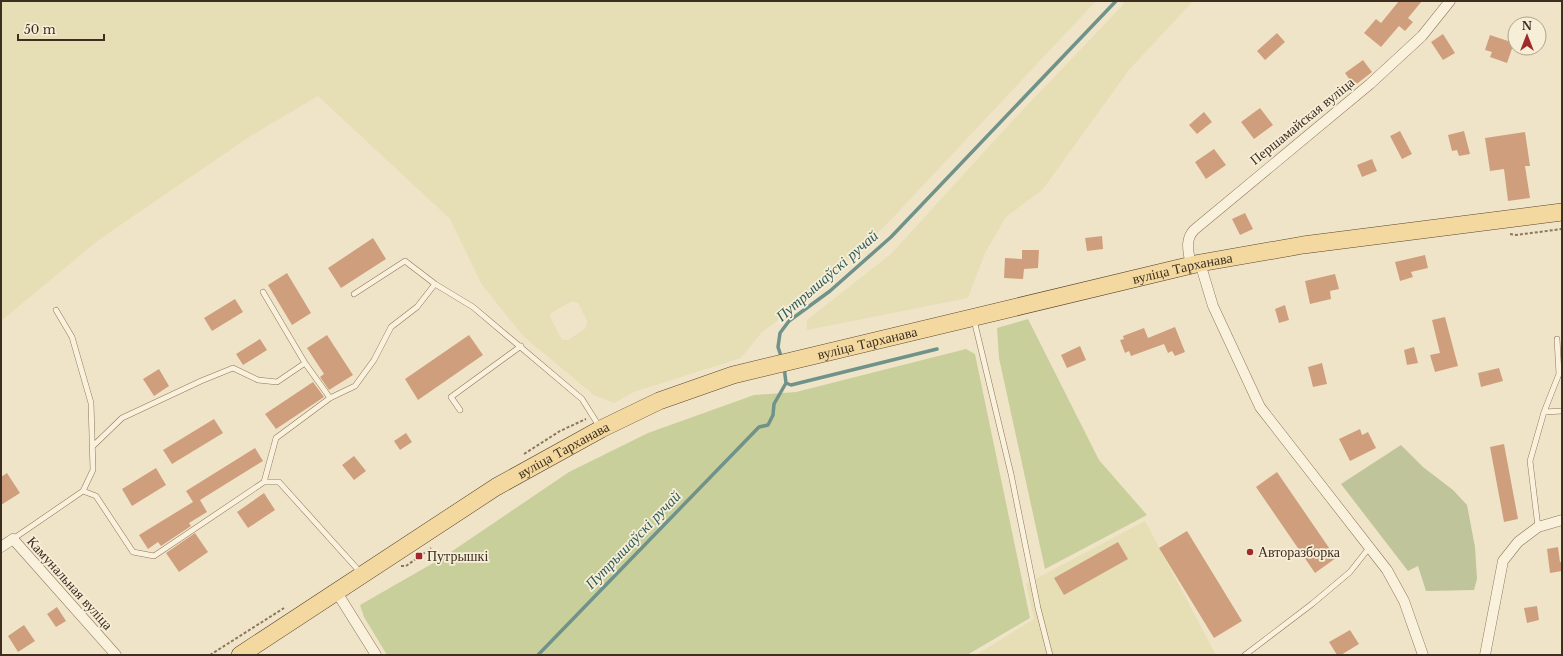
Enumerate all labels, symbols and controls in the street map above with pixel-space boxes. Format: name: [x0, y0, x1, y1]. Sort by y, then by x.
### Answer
scale bar: [18, 16, 104, 42]
north arrow: [1507, 16, 1547, 56]
text: N: [1522, 19, 1533, 33]
text: 50 m: [24, 22, 56, 37]
street label: Першамайская вуліца: [1246, 73, 1359, 169]
water label: Путрышаўскі ручай: [771, 226, 882, 326]
street label: вуліца Тарханава: [1131, 248, 1235, 288]
street label: вуліца Тарханава: [815, 322, 920, 363]
street label: вуліца Тарханава: [514, 417, 613, 482]
water label: Путрышаўскі ручай: [580, 486, 685, 594]
street label: Камунальная вуліца: [23, 532, 117, 634]
place label: Авторазборка: [1258, 543, 1341, 561]
place label: Путрышкі: [427, 547, 488, 565]
marker: Авторазборка: [1245, 547, 1255, 557]
marker: Путрышкі: [414, 551, 424, 561]

